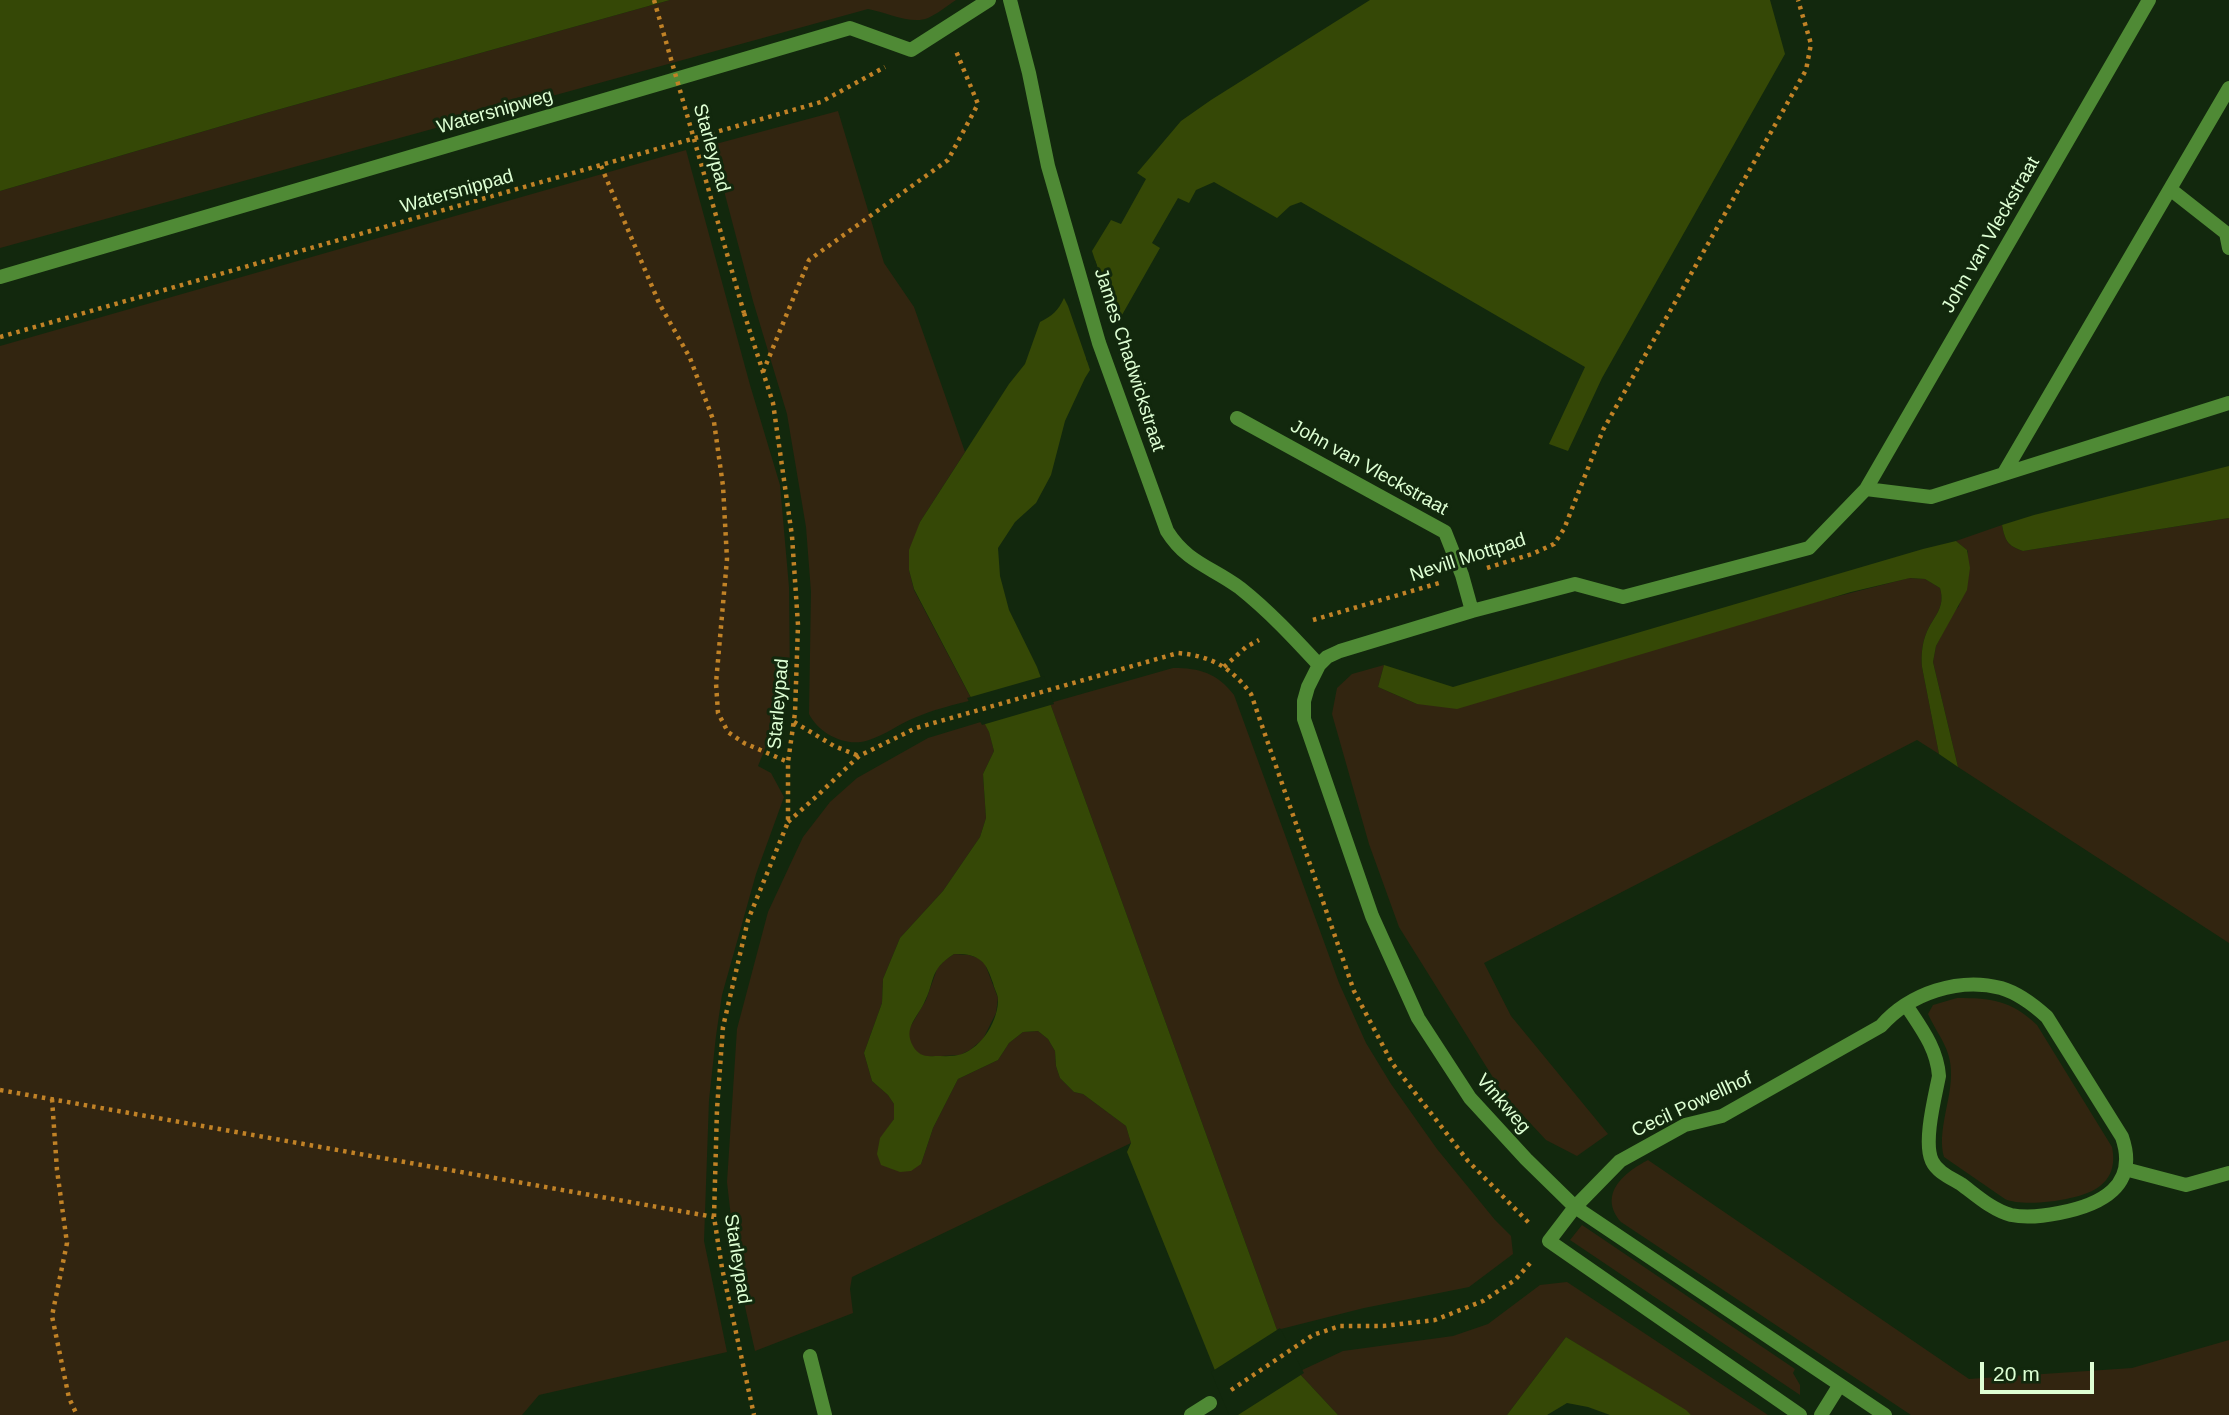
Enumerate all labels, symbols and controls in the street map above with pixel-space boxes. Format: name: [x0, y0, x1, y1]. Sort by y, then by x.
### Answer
street label: Watersnipweg: [434, 85, 556, 139]
street label: Starleypad: [688, 101, 734, 195]
street label: John van Vleckstraat: [1937, 153, 2045, 317]
street label: Watersnippad: [398, 165, 516, 219]
street label: James Chadwickstraat: [1089, 266, 1169, 454]
street label: John van Vleckstraat: [1286, 415, 1452, 521]
street label: Nevill Mottpad: [1407, 529, 1529, 587]
street label: Starleypad: [764, 658, 794, 750]
street label: Cecil Powellhof: [1628, 1067, 1756, 1143]
street label: Vinkweg: [1471, 1070, 1535, 1138]
street label: Starleypad: [719, 1212, 755, 1306]
scale bar: [1984, 1348, 2098, 1392]
text: 20 m: [1993, 1362, 2040, 1385]

